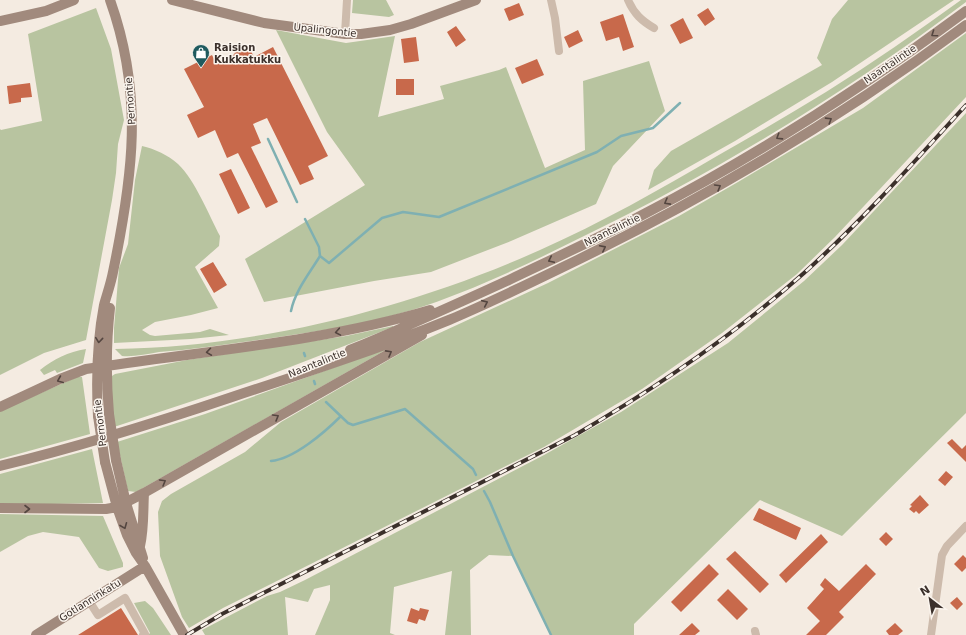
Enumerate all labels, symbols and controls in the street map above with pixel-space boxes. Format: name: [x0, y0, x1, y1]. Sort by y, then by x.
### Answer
street label: Upalingontie: [293, 21, 357, 39]
one-way arrow: [932, 29, 939, 36]
place label: Raision Kukkatukku: [214, 42, 281, 65]
street label: Naantalintie: [862, 42, 918, 86]
shop icon: Raision Kukkatukku: [191, 43, 211, 68]
street label: Pernontie: [123, 77, 137, 125]
one-way arrow: [825, 118, 832, 125]
one-way arrow: [777, 132, 784, 139]
one-way arrow: [714, 184, 721, 191]
one-way arrow: [664, 197, 671, 204]
street label: Naantalintie: [582, 212, 642, 248]
one-way arrow: [599, 245, 606, 253]
one-way arrow: [547, 255, 555, 263]
one-way arrow: [481, 300, 489, 308]
one-way arrow: [335, 328, 341, 336]
one-way arrow: [95, 337, 104, 343]
street label: Naantalintie: [287, 346, 347, 380]
one-way arrow: [206, 347, 212, 356]
one-way arrow: [385, 351, 392, 358]
one-way arrow: [56, 375, 64, 383]
street label: Pernontie: [92, 399, 108, 447]
one-way arrow: [272, 415, 279, 422]
one-way arrow: [159, 480, 166, 487]
one-way arrow: [24, 505, 30, 513]
one-way arrow: [119, 523, 127, 530]
street label: Gotlanninkatu: [57, 577, 123, 623]
north arrow: [910, 579, 950, 619]
text: N: [918, 583, 932, 599]

